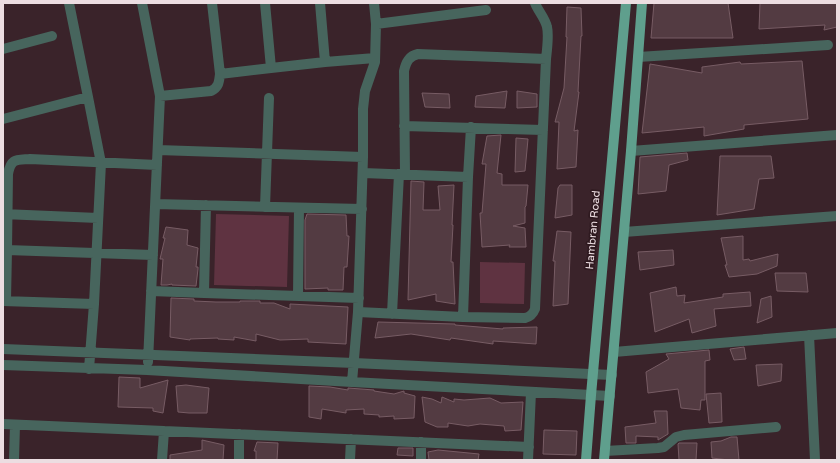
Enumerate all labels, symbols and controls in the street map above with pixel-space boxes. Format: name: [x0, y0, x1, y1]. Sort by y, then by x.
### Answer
street label: Hambran Road: [583, 190, 603, 270]

